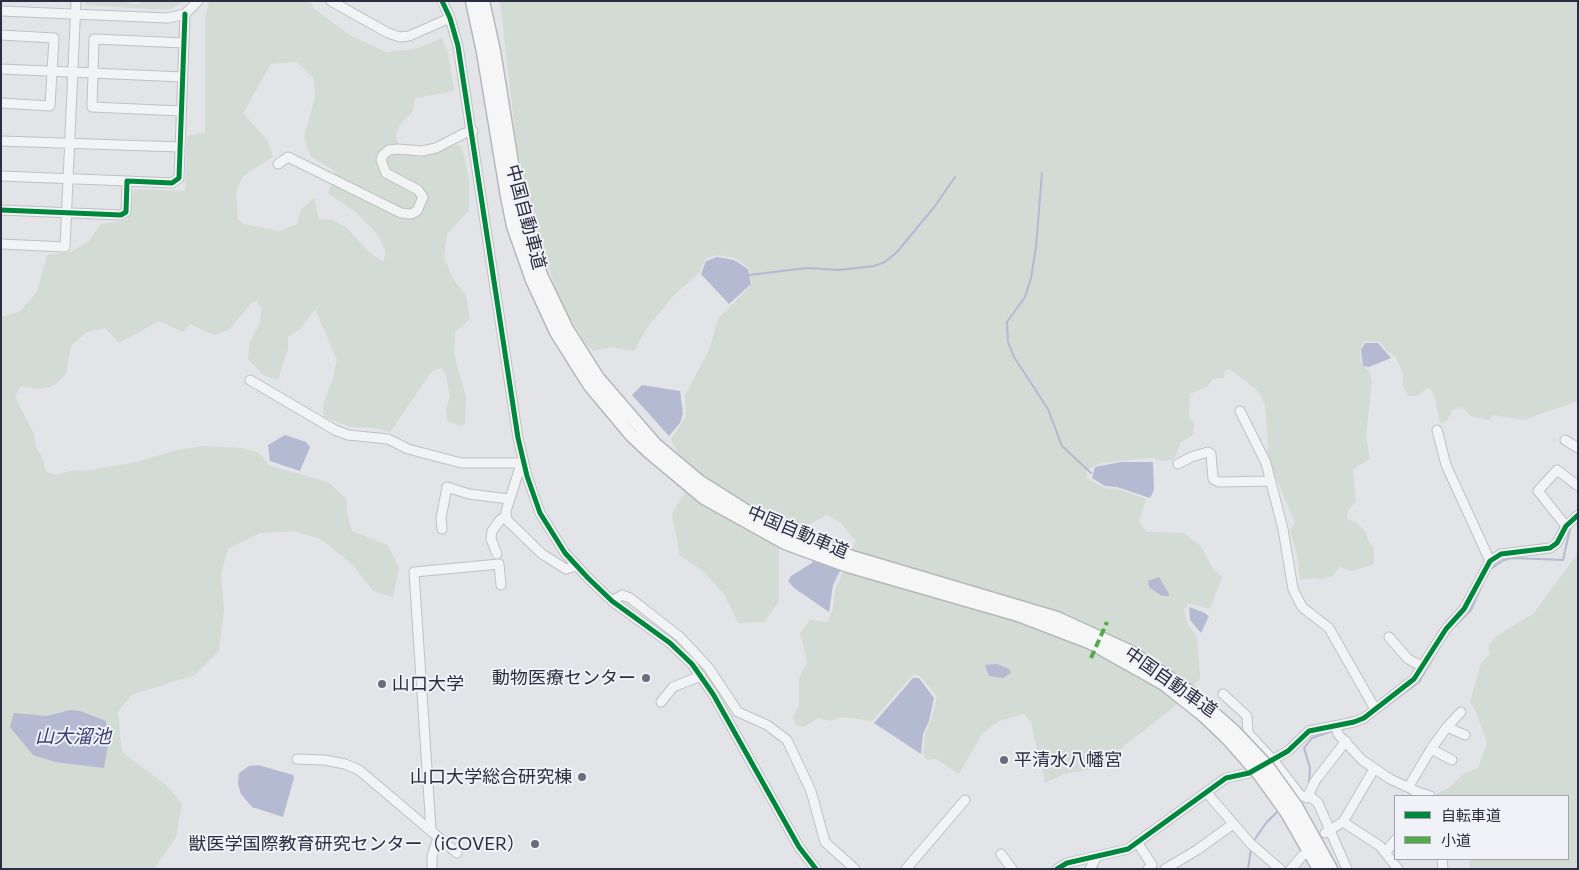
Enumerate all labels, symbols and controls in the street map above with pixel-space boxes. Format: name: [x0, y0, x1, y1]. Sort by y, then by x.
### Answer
street label: 中国自動車道: [502, 162, 550, 272]
street label: 中国自動車道: [744, 501, 852, 563]
street label: 中国自動車道: [1121, 642, 1221, 722]
place label: 動物医療センター: [492, 667, 636, 689]
marker: 動物医療センター: [640, 672, 652, 684]
place label: 山口大学: [392, 673, 464, 695]
marker: 山口大学: [376, 678, 388, 690]
water label: 山大溜池: [35, 726, 111, 748]
place label: 平清水八幡宮: [1014, 749, 1122, 771]
marker: 平清水八幡宮: [998, 754, 1010, 766]
place label: 山口大学総合研究棟: [410, 766, 572, 788]
marker: 山口大学総合研究棟: [576, 771, 588, 783]
legend: [1394, 795, 1569, 860]
text: 自転車道: [1441, 806, 1501, 824]
text: 小道: [1441, 831, 1471, 849]
place label: 獣医学国際教育研究センター（iCOVER）: [189, 833, 525, 855]
marker: 獣医学国際教育研究センター（iCOVER）: [529, 838, 541, 850]

